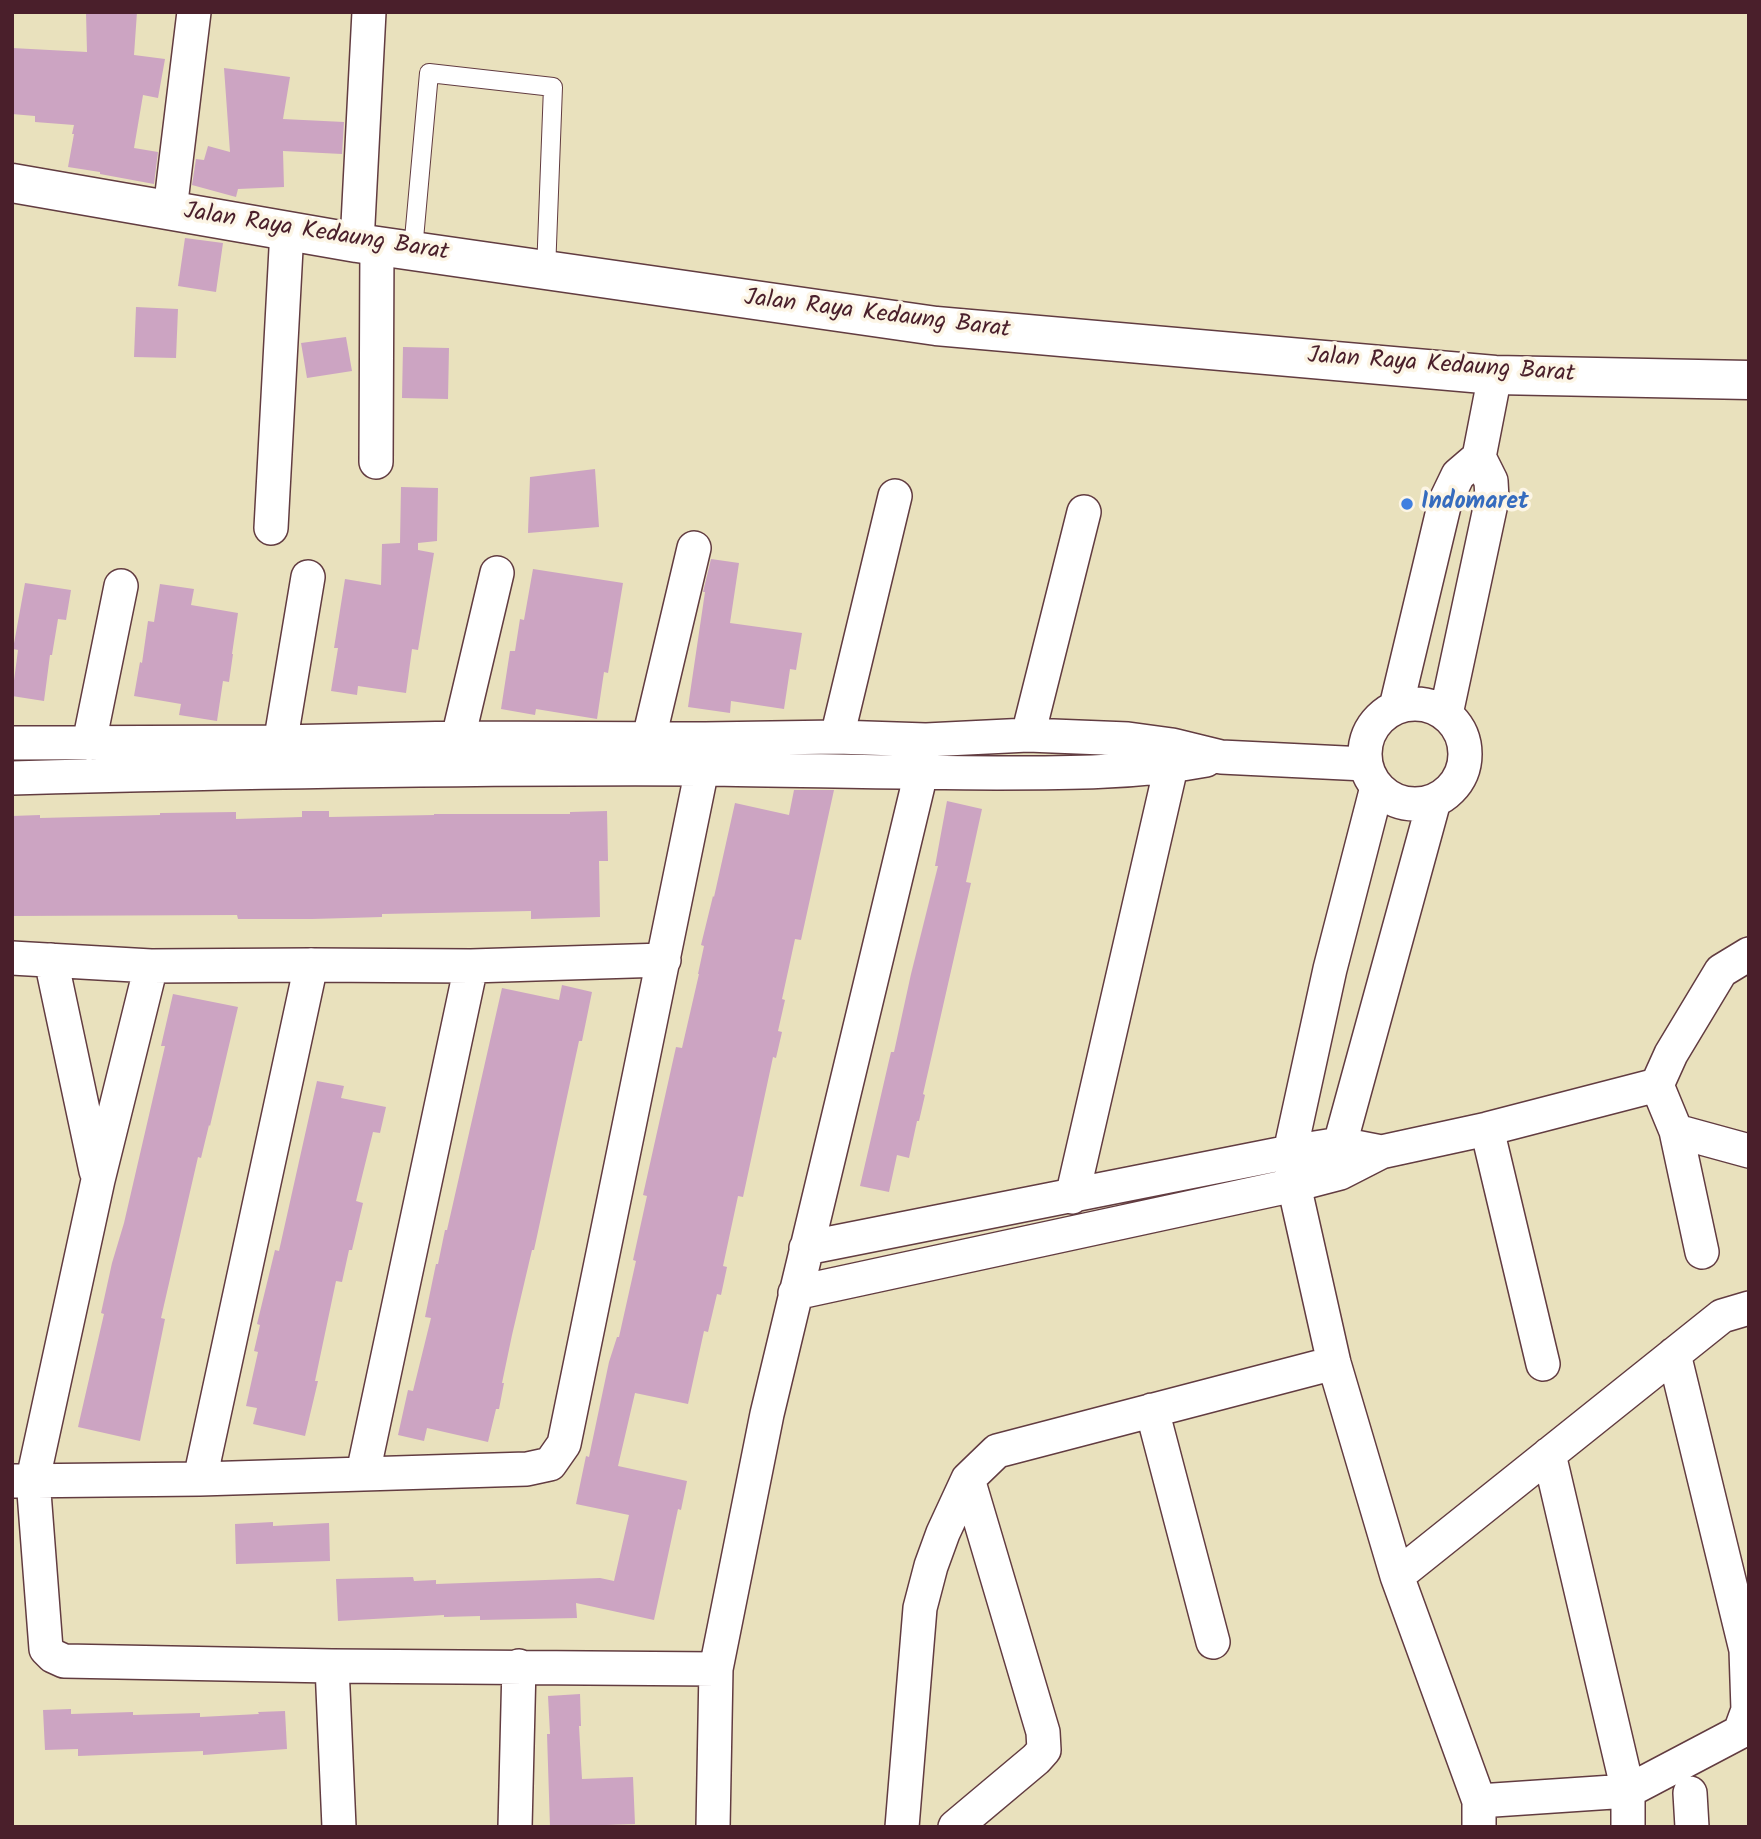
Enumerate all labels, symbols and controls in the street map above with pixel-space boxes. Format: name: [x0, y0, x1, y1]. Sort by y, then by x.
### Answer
street label: Jalan Raya Kedaung Barat: [181, 199, 451, 269]
street label: Jalan Raya Kedaung Barat: [742, 285, 1012, 347]
street label: Jalan Raya Kedaung Barat: [1306, 343, 1576, 391]
place label: Indomaret: [1421, 490, 1529, 518]
marker: Indomaret: [1399, 496, 1415, 512]

